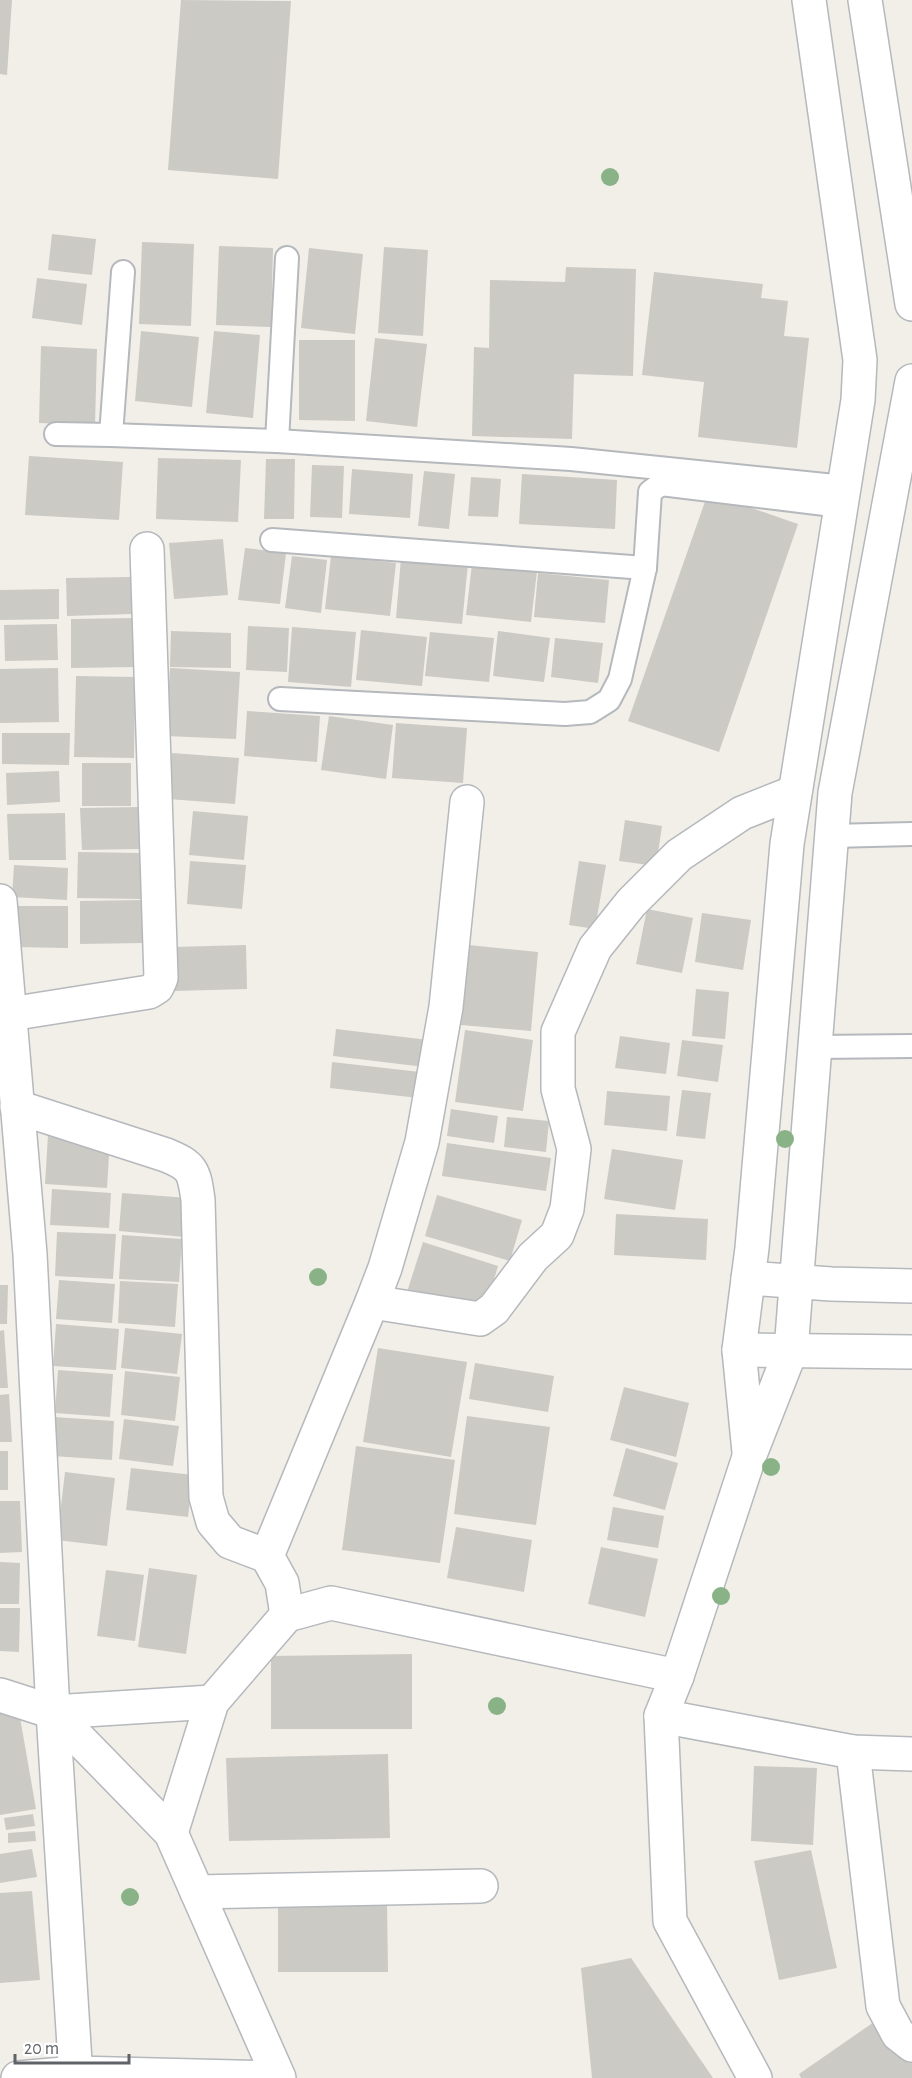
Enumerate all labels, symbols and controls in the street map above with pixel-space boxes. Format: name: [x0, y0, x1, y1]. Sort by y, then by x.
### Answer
scale bar: [15, 2027, 129, 2065]
text: 20 m: [24, 2040, 59, 2058]

